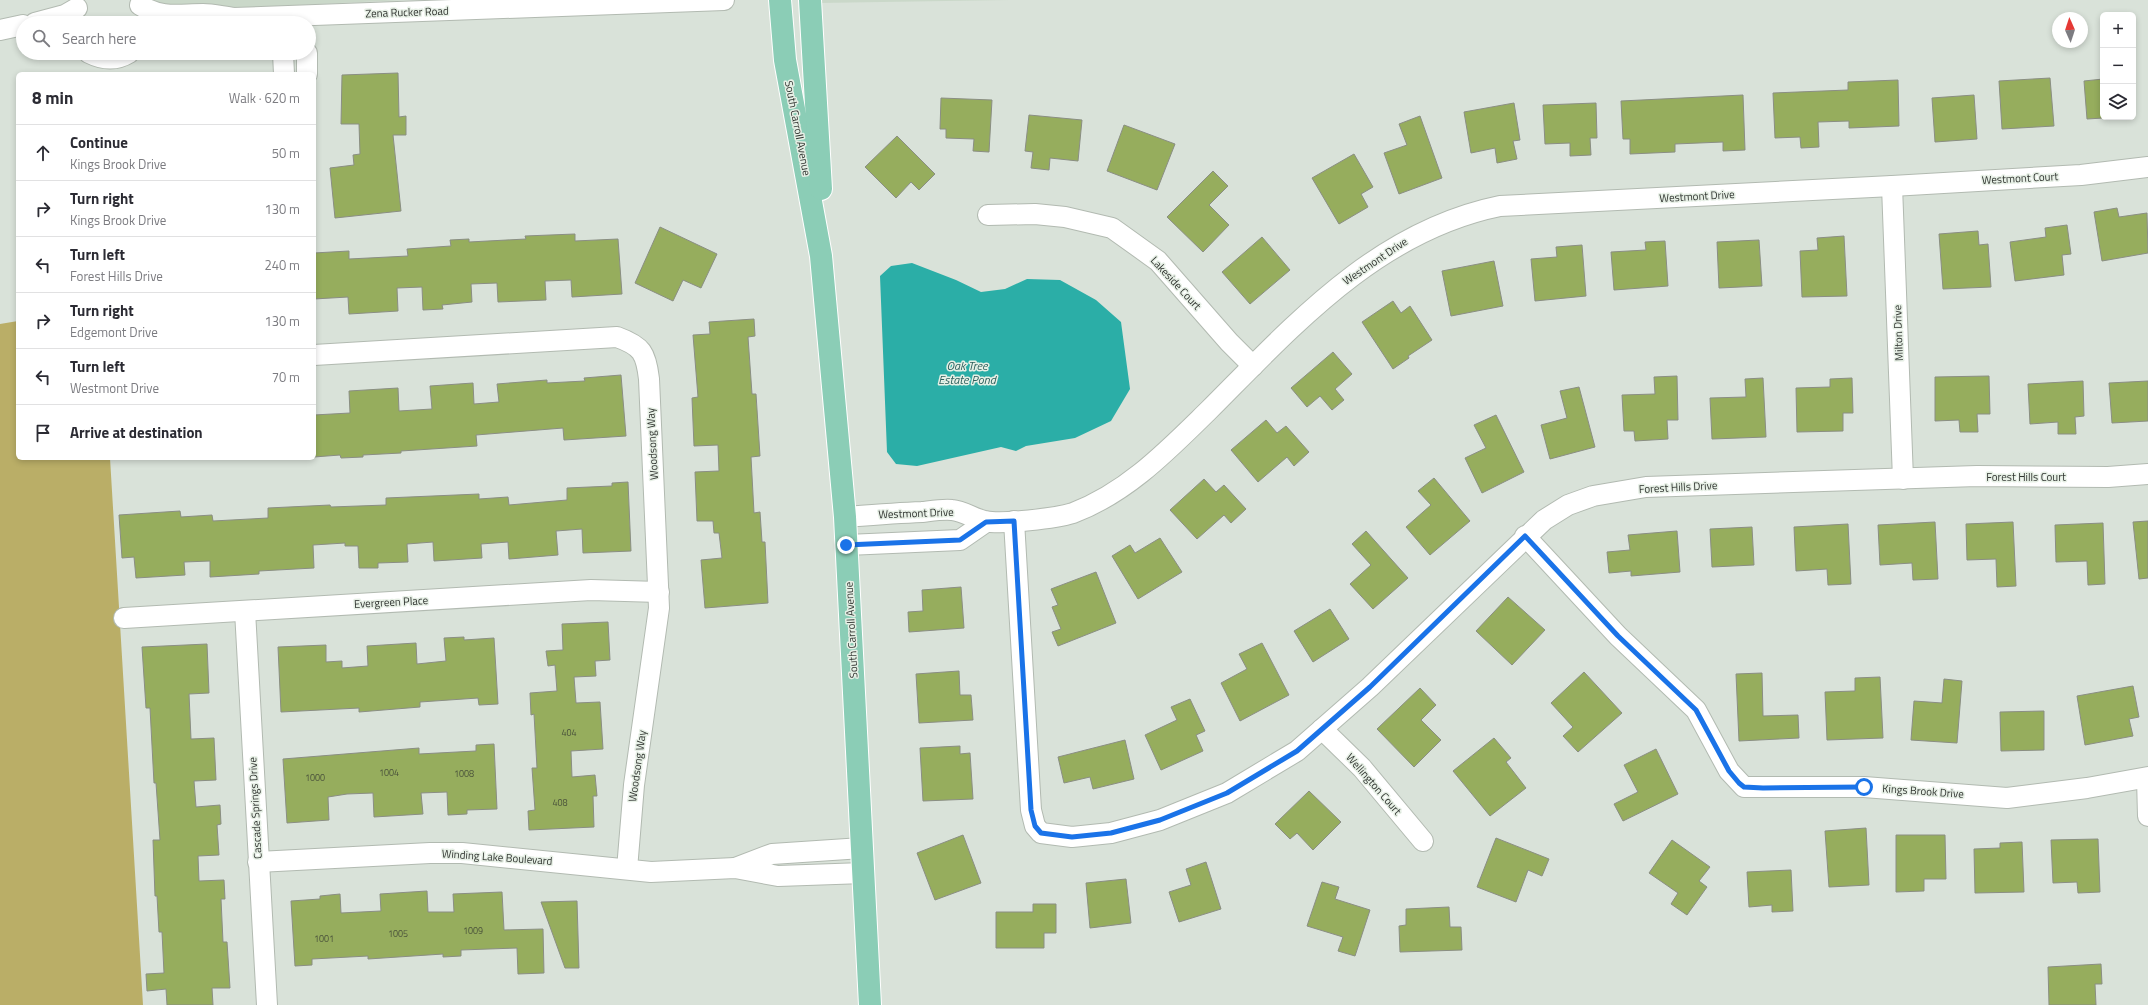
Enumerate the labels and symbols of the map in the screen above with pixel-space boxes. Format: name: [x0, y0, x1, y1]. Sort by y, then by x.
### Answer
street label: Zena Rucker Road: [365, 3, 449, 21]
north arrow: [2052, 12, 2088, 48]
street label: South Carroll Avenue: [781, 79, 815, 177]
street label: Westmont Court: [1981, 168, 2059, 188]
street label: Westmont Drive: [1659, 186, 1735, 206]
street label: Westmont Drive: [1339, 233, 1411, 289]
street label: Lakeside Court: [1147, 253, 1205, 313]
street label: Milton Drive: [1889, 304, 1907, 361]
water label: Oak Tree Estate Pond: [938, 356, 998, 389]
street label: Woodsong Way: [642, 407, 662, 480]
street label: Forest Hills Court: [1986, 469, 2066, 485]
street label: Forest Hills Drive: [1638, 477, 1718, 497]
street label: Westmont Drive: [878, 504, 954, 522]
route end: [837, 536, 855, 554]
street label: South Carroll Avenue: [840, 581, 862, 679]
street label: Evergreen Place: [354, 592, 429, 612]
house number: 404: [561, 726, 577, 739]
street label: Woodsong Way: [624, 728, 650, 803]
street label: Wellington Court: [1343, 750, 1405, 819]
street label: Cascade Springs Drive: [244, 756, 266, 859]
house number: 1004: [379, 766, 399, 779]
house number: 1008: [454, 767, 474, 780]
house number: 1000: [305, 771, 325, 784]
route start: [1855, 778, 1873, 796]
street label: Kings Brook Drive: [1882, 780, 1965, 802]
house number: 408: [552, 796, 568, 809]
street label: Winding Lake Boulevard: [441, 845, 553, 869]
house number: 1009: [463, 924, 483, 937]
house number: 1005: [388, 927, 408, 940]
house number: 1001: [314, 932, 334, 945]

